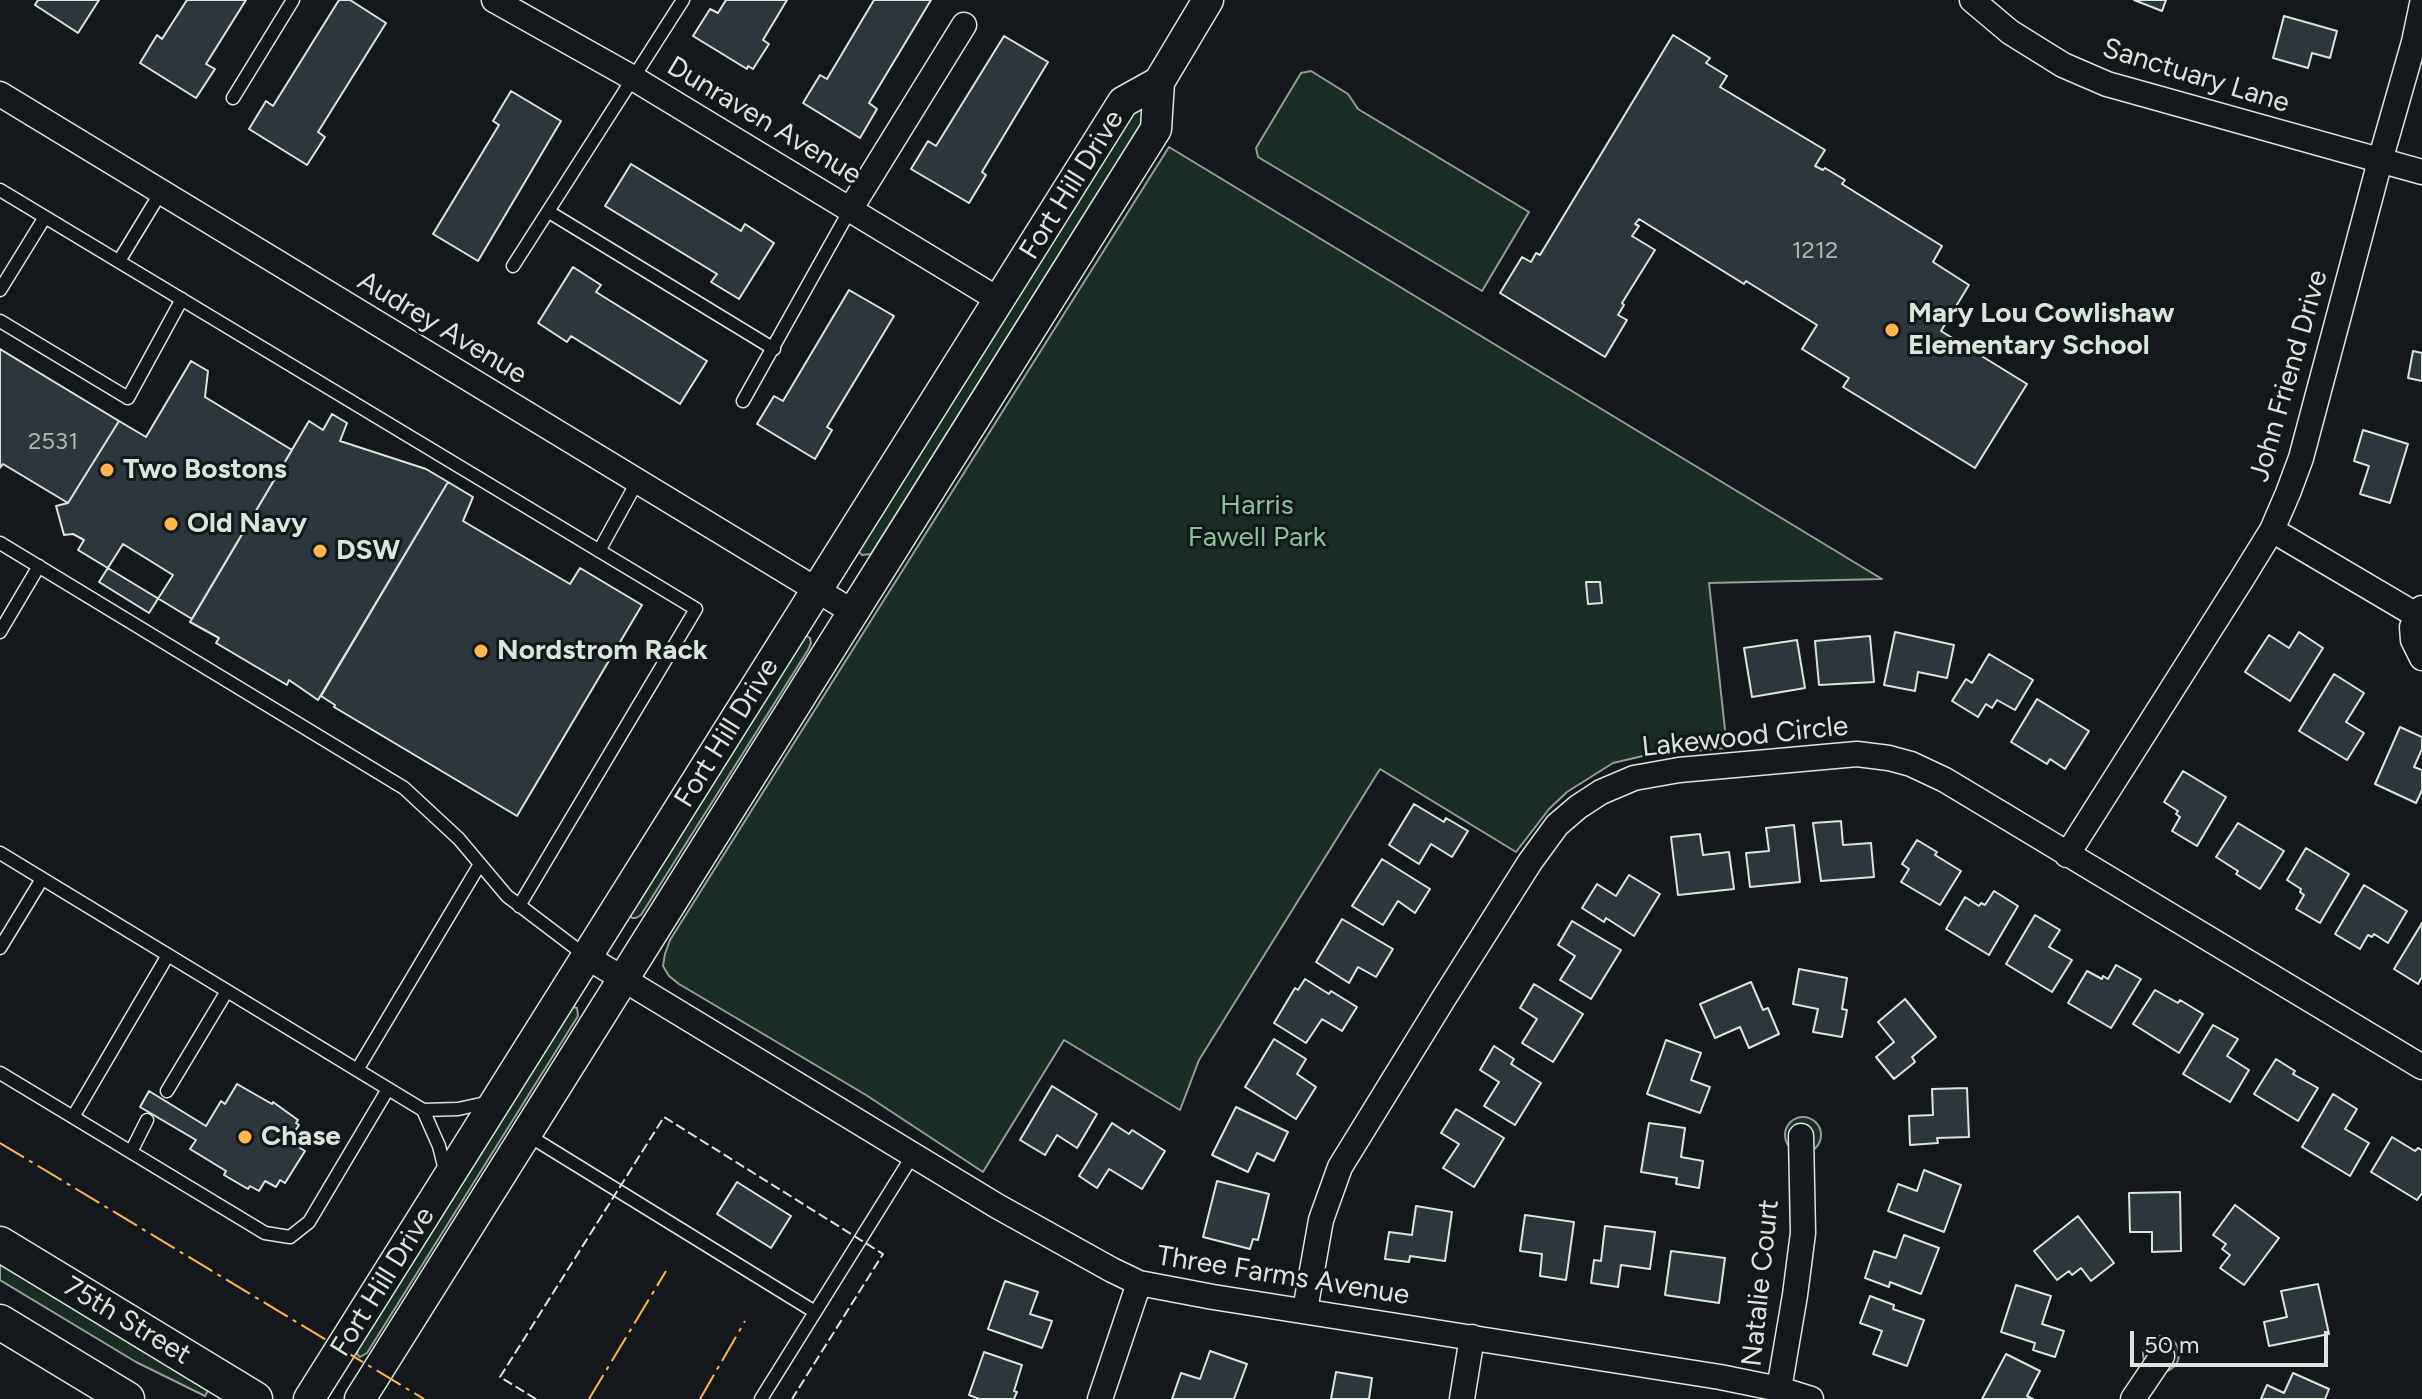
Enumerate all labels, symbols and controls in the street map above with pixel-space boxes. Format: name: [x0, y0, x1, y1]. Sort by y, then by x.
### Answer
street label: Sanctuary Lane: [2099, 32, 2293, 120]
street label: Dunraven Avenue: [661, 50, 867, 192]
street label: Fort Hill Drive: [1013, 104, 1131, 266]
house number: 1212: [1792, 237, 1838, 265]
street label: Audrey Avenue: [351, 264, 533, 392]
street label: John Friend Drive: [2243, 266, 2335, 486]
place label: Mary Lou Cowlishaw Elementary School: [1908, 297, 2175, 363]
marker: Mary Lou Cowlishaw Elementary School: [1883, 321, 1901, 339]
house number: 2531: [28, 428, 78, 456]
place label: Two Bostons: [123, 453, 287, 487]
marker: Two Bostons: [98, 461, 116, 479]
park label: Harris Fawell Park: [1188, 489, 1326, 555]
place label: Old Navy: [187, 507, 307, 541]
marker: Old Navy: [162, 515, 180, 533]
place label: DSW: [336, 534, 400, 568]
marker: DSW: [311, 542, 329, 560]
place label: Nordstrom Rack: [497, 634, 708, 668]
marker: Nordstrom Rack: [472, 642, 490, 660]
street label: Fort Hill Drive: [668, 652, 786, 814]
street label: Lakewood Circle: [1640, 709, 1850, 765]
place label: Chase: [261, 1120, 341, 1154]
marker: Chase: [236, 1128, 254, 1146]
street label: Natalie Court: [1736, 1198, 1786, 1368]
street label: Fort Hill Drive: [324, 1201, 442, 1363]
street label: Three Farms Avenue: [1154, 1239, 1412, 1313]
street label: 75th Street: [57, 1270, 197, 1372]
scale bar: [2134, 1315, 2332, 1365]
text: 50 m: [2144, 1330, 2200, 1359]

